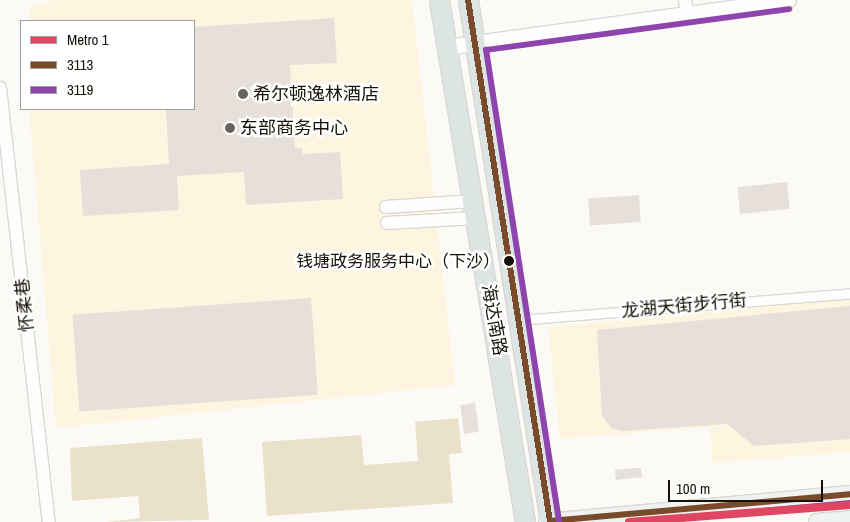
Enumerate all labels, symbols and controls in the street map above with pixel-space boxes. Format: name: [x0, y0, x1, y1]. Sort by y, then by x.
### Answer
legend: [20, 20, 195, 110]
text: Metro 1: [67, 29, 109, 50]
text: 3113: [67, 54, 93, 75]
text: 3119: [67, 79, 93, 100]
place label: 希尔顿逸林酒店: [253, 83, 379, 105]
marker: 希尔顿逸林酒店: [237, 88, 249, 100]
place label: 东部商务中心: [240, 117, 348, 139]
marker: 东部商务中心: [224, 122, 236, 134]
place label: 钱塘政务服务中心（下沙）: [296, 251, 500, 271]
marker: 钱塘政务服务中心（下沙）: [504, 256, 514, 266]
street label: 怀柔巷: [11, 277, 39, 333]
street label: 海达南路: [477, 283, 511, 357]
street label: 龙湖天街步行街: [620, 290, 748, 322]
scale bar: [670, 470, 825, 502]
text: 100 m: [676, 478, 710, 499]

